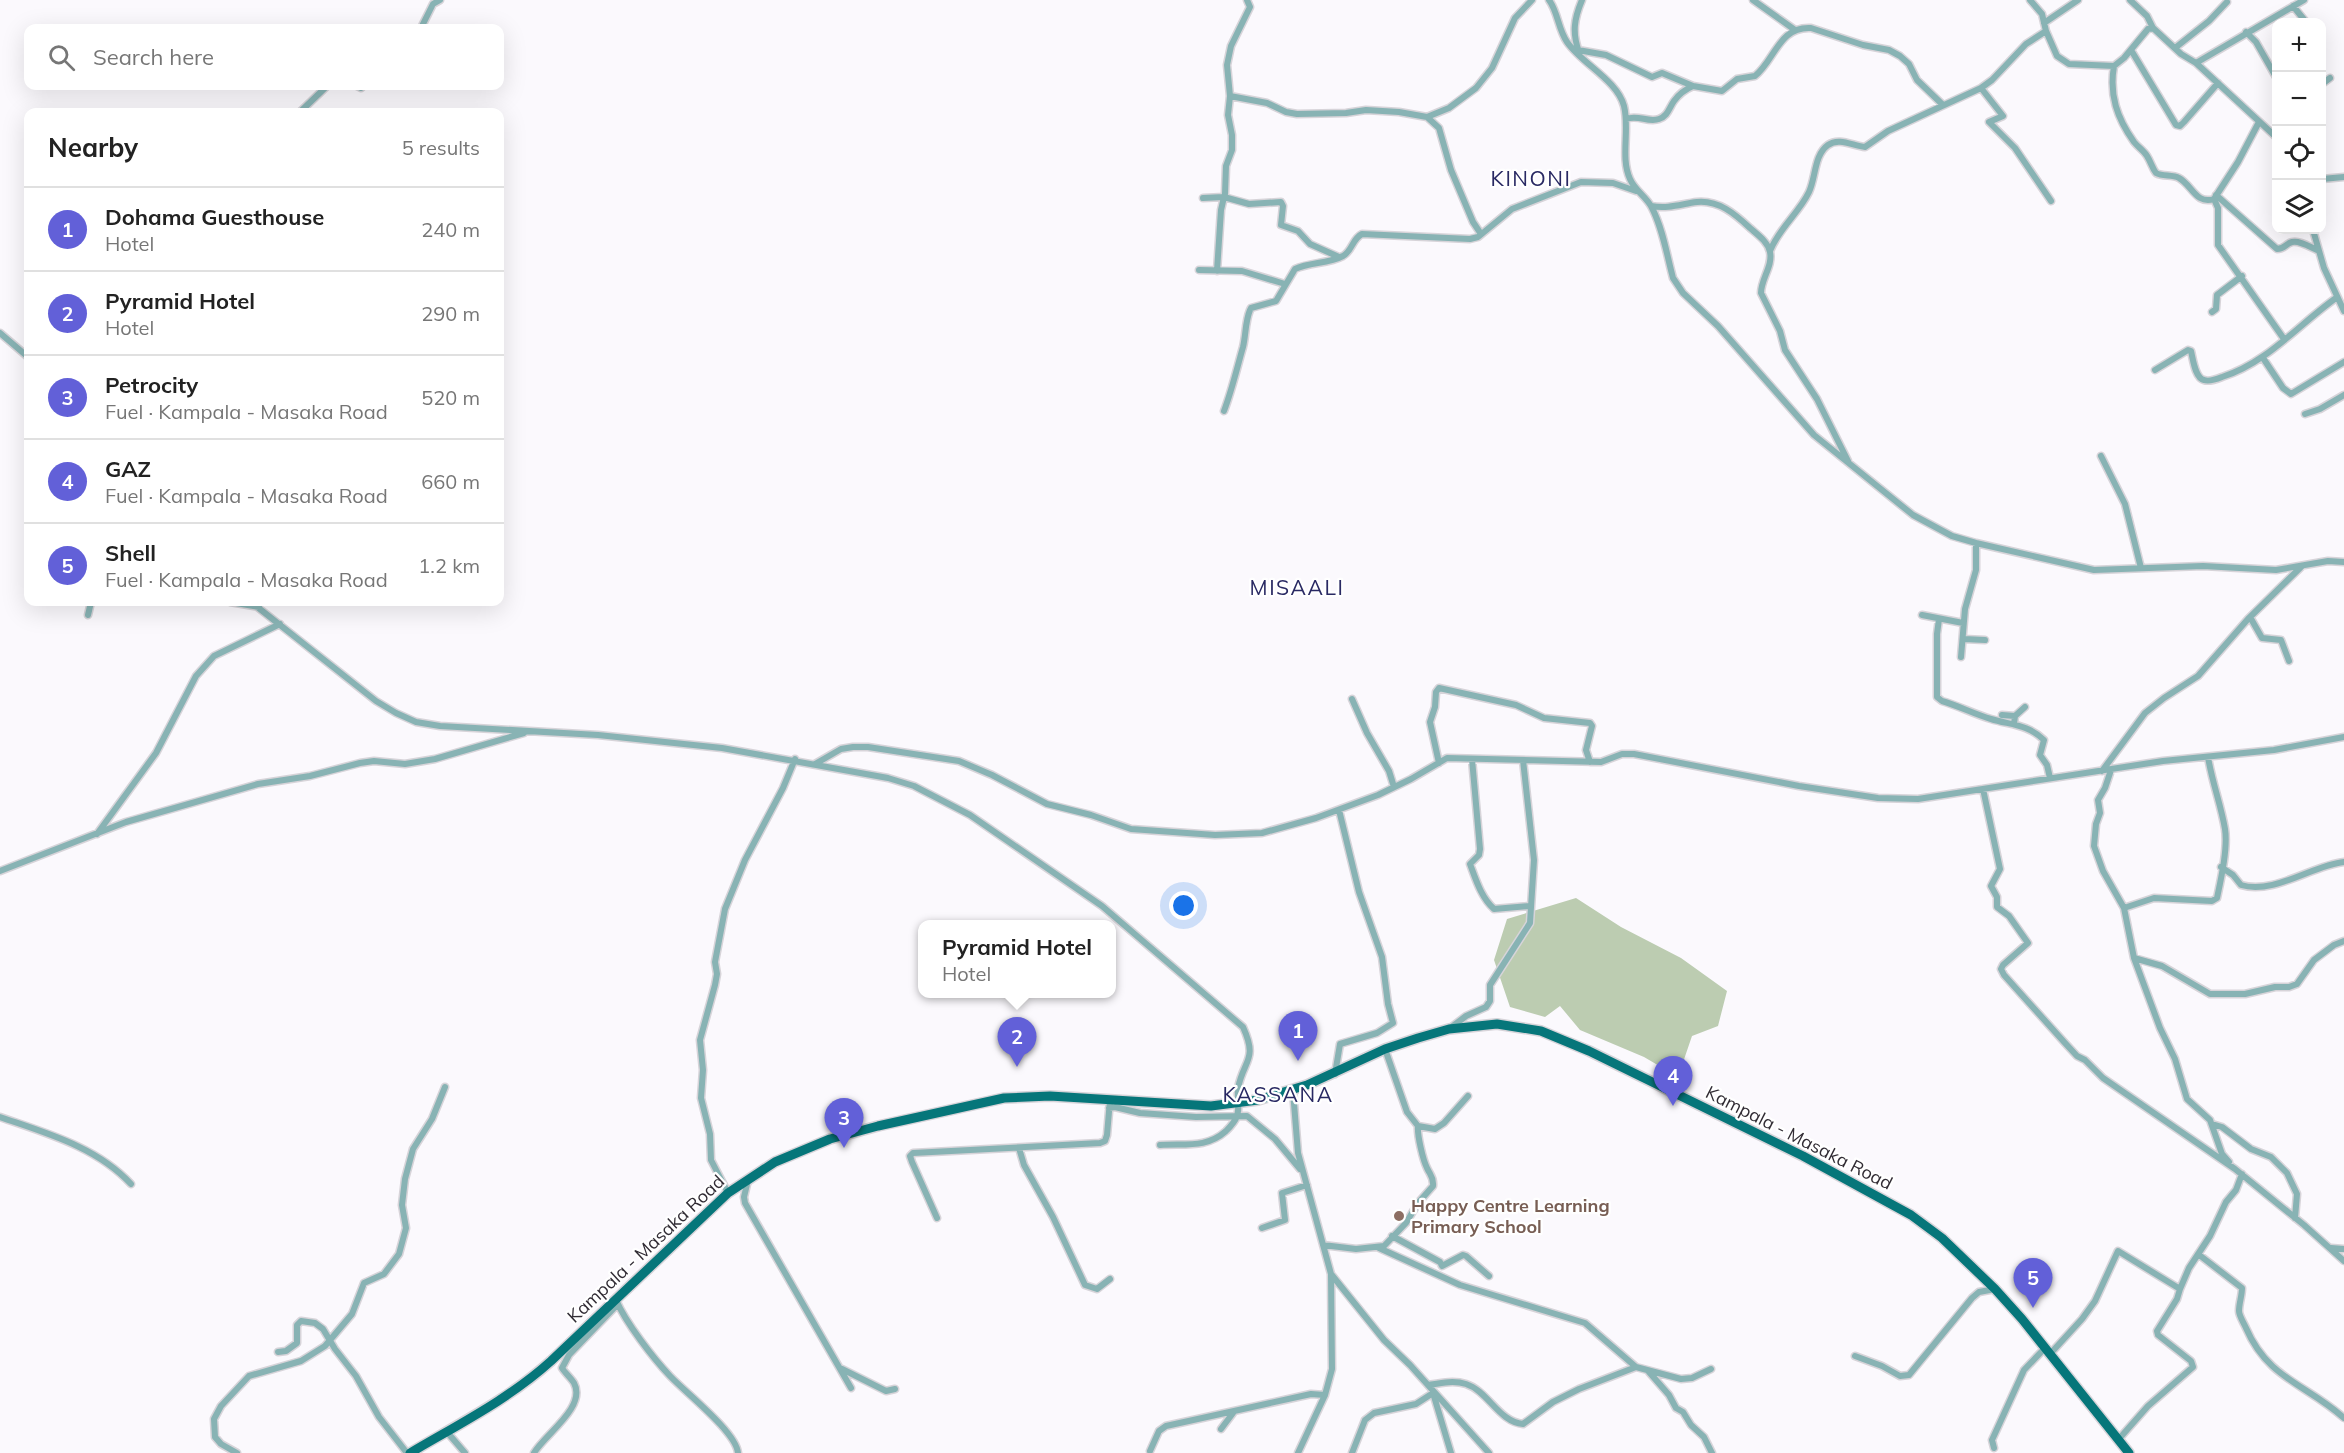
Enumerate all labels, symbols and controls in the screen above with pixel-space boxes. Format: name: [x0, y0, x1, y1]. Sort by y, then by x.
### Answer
map controls: [2272, 18, 2326, 234]
button: +: [2272, 18, 2326, 72]
search box: [24, 24, 504, 90]
icon: search: [45, 41, 78, 74]
text: Search here: [93, 43, 214, 71]
button: −: [2272, 72, 2326, 126]
button: locate: [2272, 126, 2326, 180]
text: Nearby: [48, 131, 138, 164]
text: 5 results: [402, 135, 480, 160]
district label: KINONI: [1491, 165, 1571, 191]
button: layers: [2272, 180, 2326, 234]
text: Dohama Guesthouse: [105, 203, 324, 231]
text: 1: [62, 217, 74, 242]
text: 240 m: [421, 217, 480, 242]
text: Hotel: [105, 231, 154, 256]
text: Pyramid Hotel: [105, 287, 255, 315]
text: 2: [62, 301, 74, 326]
text: 290 m: [421, 301, 480, 326]
text: Hotel: [105, 315, 154, 340]
text: Petrocity: [105, 371, 198, 399]
text: 3: [62, 385, 74, 410]
text: 520 m: [421, 385, 480, 410]
text: Fuel · Kampala - Masaka Road: [105, 399, 388, 424]
text: GAZ: [105, 455, 151, 483]
text: 4: [62, 469, 74, 494]
text: 660 m: [421, 469, 480, 494]
text: Fuel · Kampala - Masaka Road: [105, 483, 388, 508]
text: Shell: [105, 539, 156, 567]
text: 5: [62, 553, 74, 578]
text: 1.2 km: [418, 553, 480, 578]
text: Fuel · Kampala - Masaka Road: [105, 567, 388, 592]
district label: MISAALI: [1250, 574, 1344, 600]
your location: [1169, 891, 1198, 920]
popup: [918, 920, 1116, 998]
text: Pyramid Hotel: [942, 933, 1092, 961]
text: Hotel: [942, 961, 991, 986]
pin: 1: [1278, 1012, 1318, 1061]
pin: 2: [998, 1018, 1036, 1067]
pin: 4: [1654, 1056, 1692, 1106]
street label: Kampala - Masaka Road: [1702, 1080, 1896, 1195]
district label: KASSANA: [1222, 1081, 1334, 1107]
pin: 3: [824, 1098, 864, 1148]
street label: Kampala - Masaka Road: [562, 1170, 729, 1327]
place label: Happy Centre Learning Primary School: [1411, 1194, 1610, 1238]
marker: Happy Centre Learning Primary School: [1392, 1209, 1406, 1223]
pin: 5: [2014, 1258, 2052, 1308]

